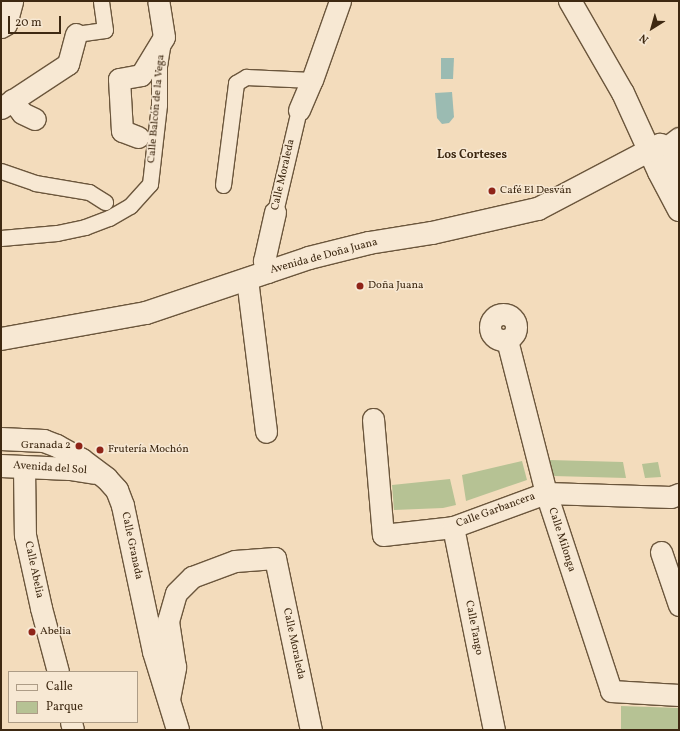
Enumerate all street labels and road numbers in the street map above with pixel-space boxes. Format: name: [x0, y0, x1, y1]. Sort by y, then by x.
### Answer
street label: Calle Balcón de la Vega: [146, 54, 168, 164]
street label: Calle Moraleda: [269, 138, 299, 212]
street label: Avenida de Doña Juana: [269, 236, 379, 278]
street label: Avenida del Sol: [13, 460, 87, 478]
street label: Calle Garbancera: [455, 491, 537, 531]
street label: Calle Milonga: [544, 506, 578, 574]
street label: Calle Granada: [117, 511, 145, 581]
street label: Calle Abelia: [21, 540, 45, 600]
street label: Calle Tango: [461, 599, 485, 657]
street label: Calle Moraleda: [279, 607, 307, 681]

